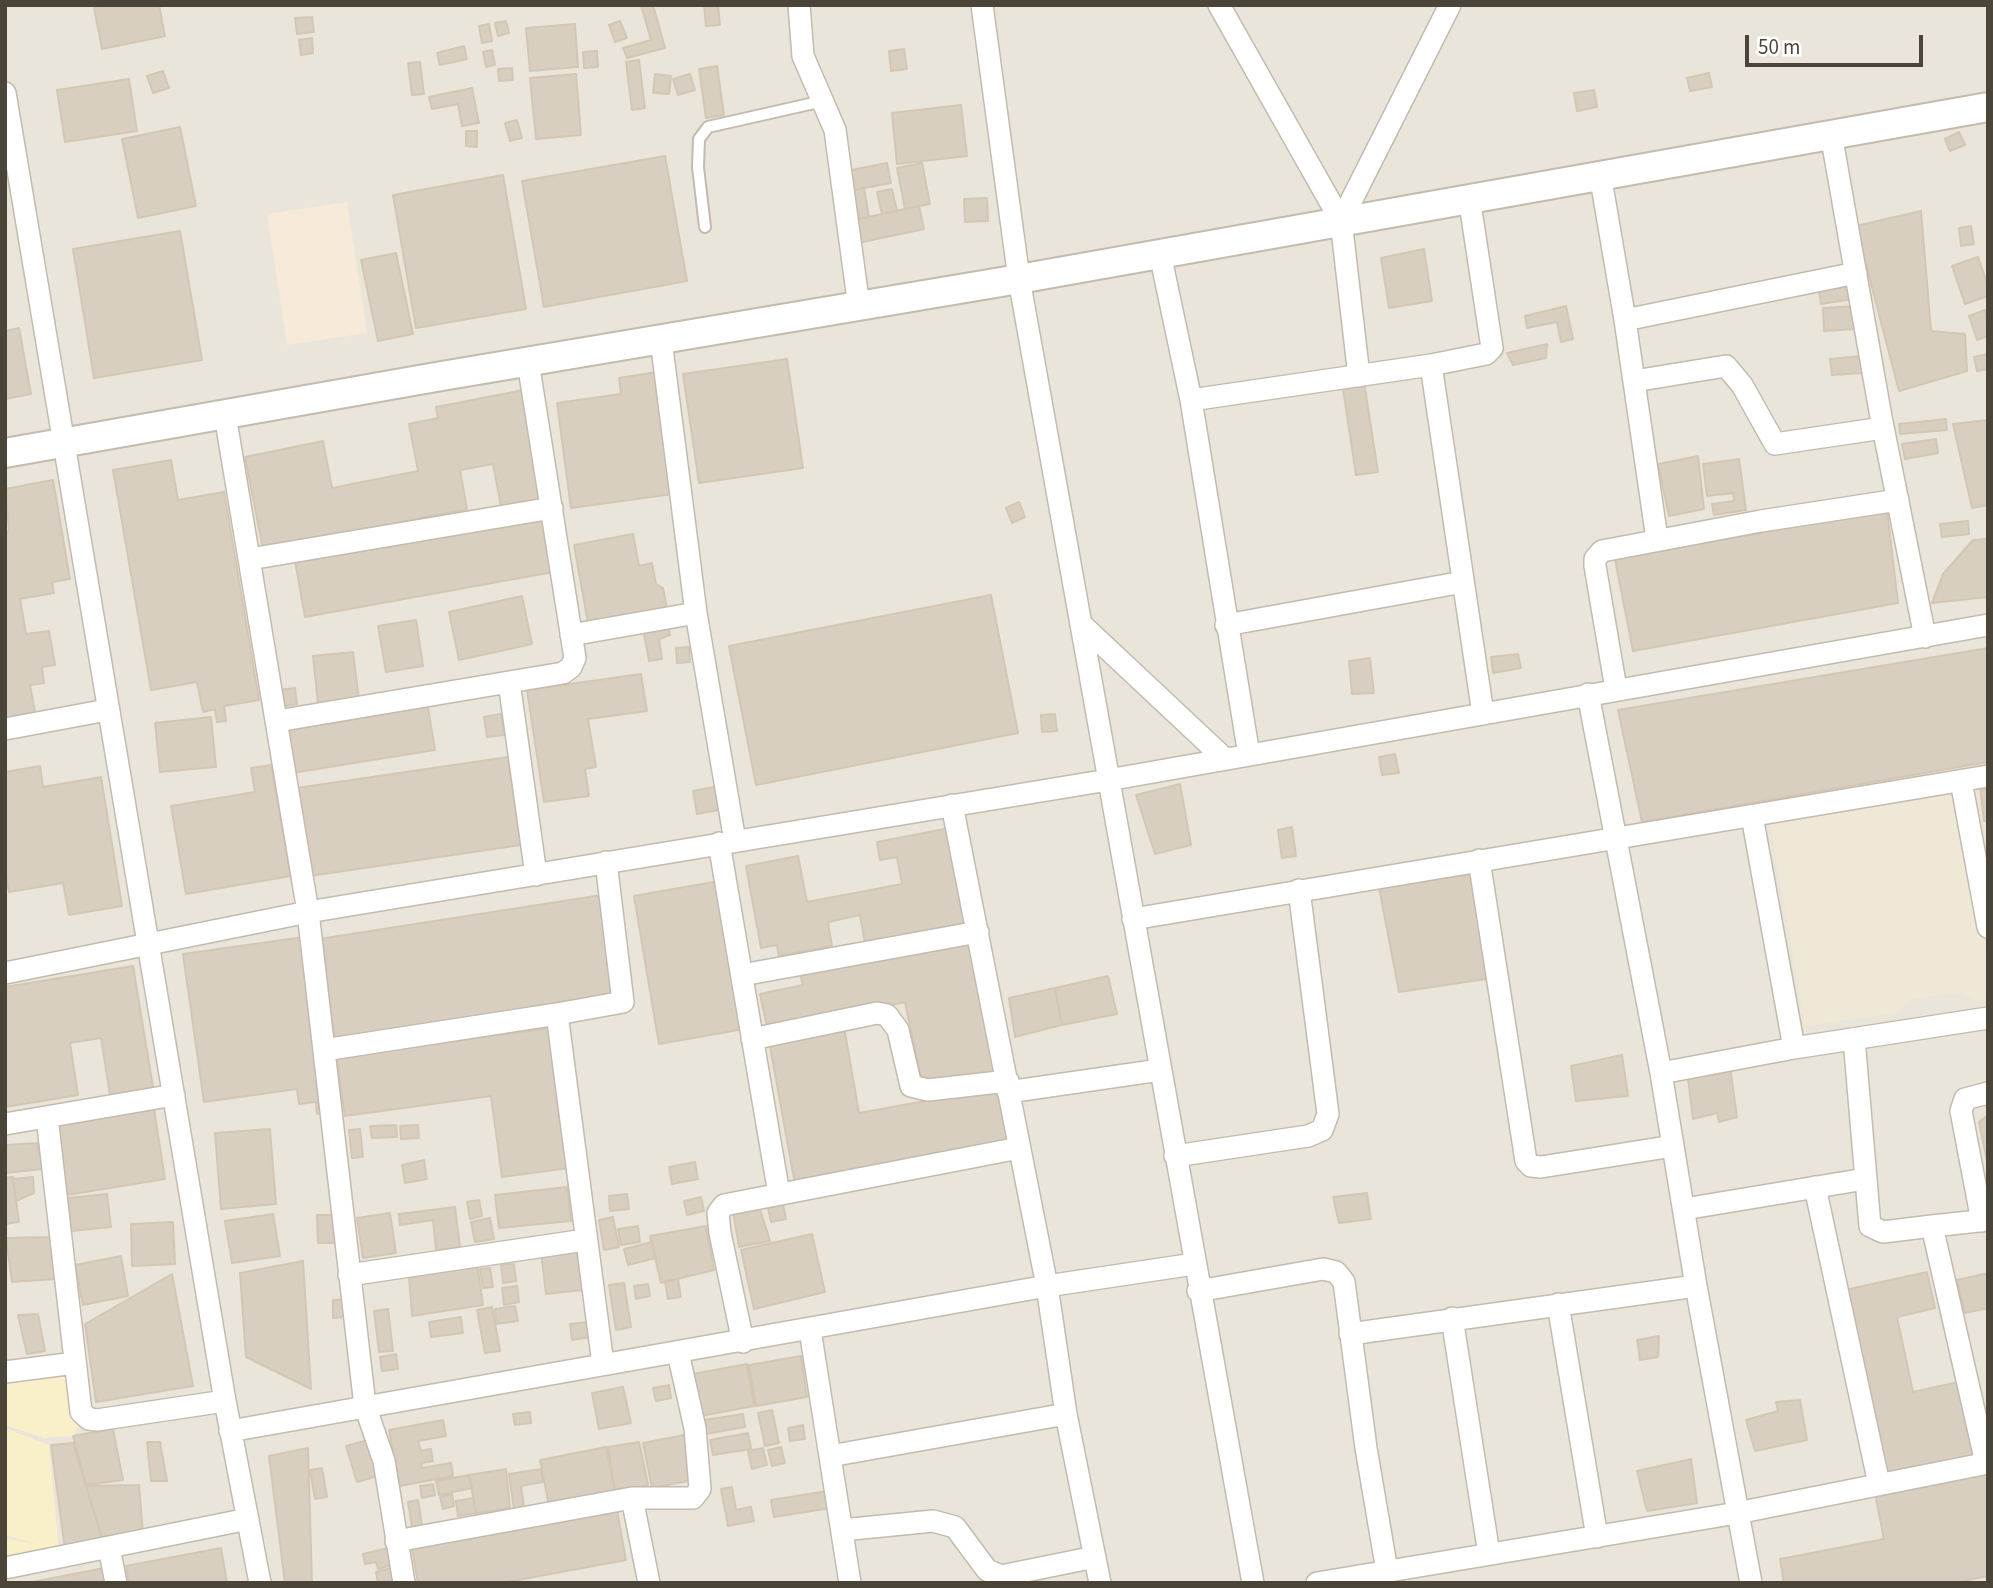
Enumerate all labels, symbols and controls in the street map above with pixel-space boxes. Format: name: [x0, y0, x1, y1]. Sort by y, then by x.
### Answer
scale bar: [1748, 21, 1926, 65]
text: 50 m: [1758, 32, 1800, 62]

